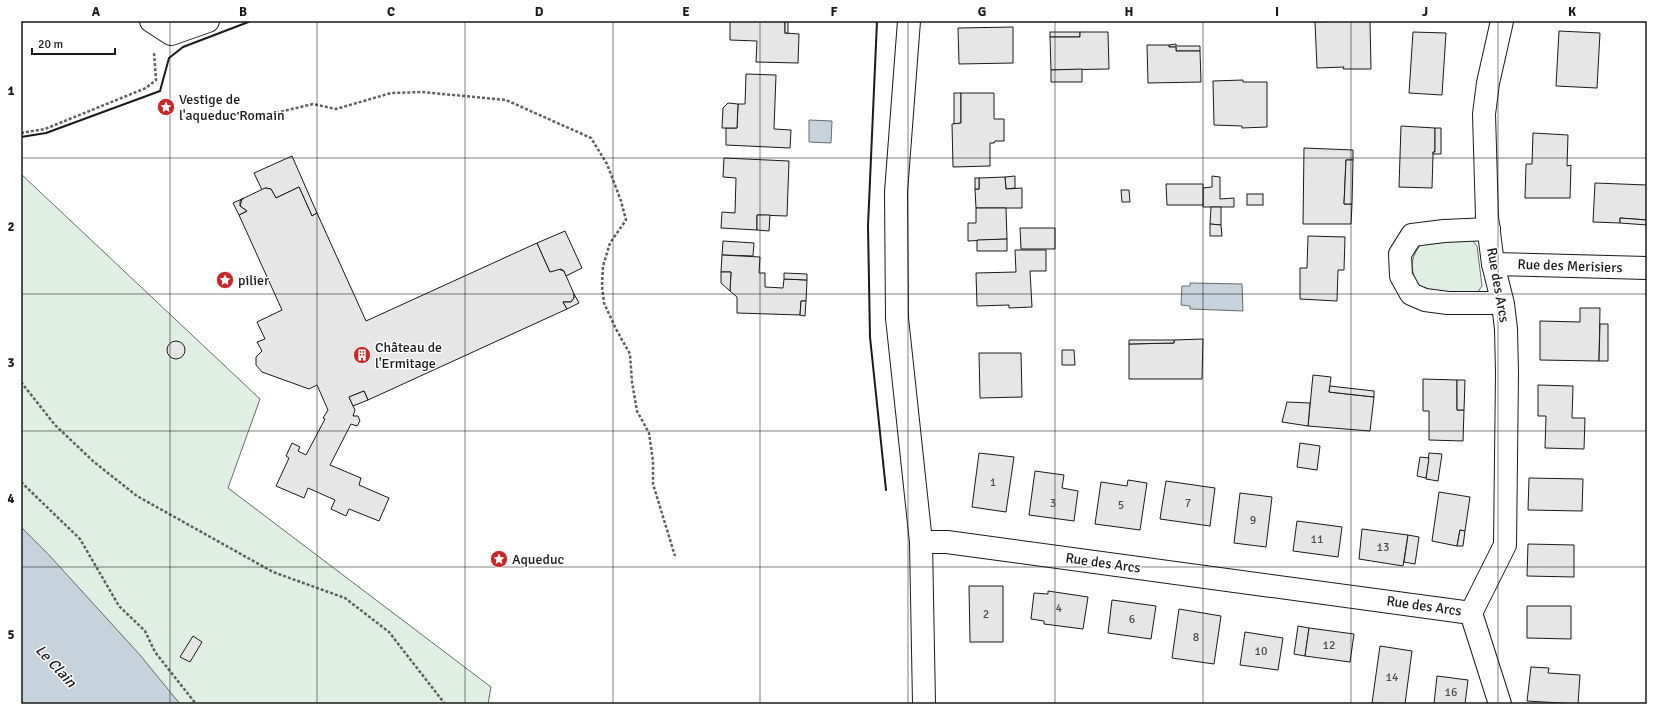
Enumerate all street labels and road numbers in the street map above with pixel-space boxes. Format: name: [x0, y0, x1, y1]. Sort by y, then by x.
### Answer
street label: Rue des Arcs: [1483, 246, 1513, 324]
street label: Rue des Merisiers: [1517, 256, 1623, 276]
street label: Rue des Arcs: [1064, 549, 1142, 577]
street label: Rue des Arcs: [1385, 592, 1463, 620]

